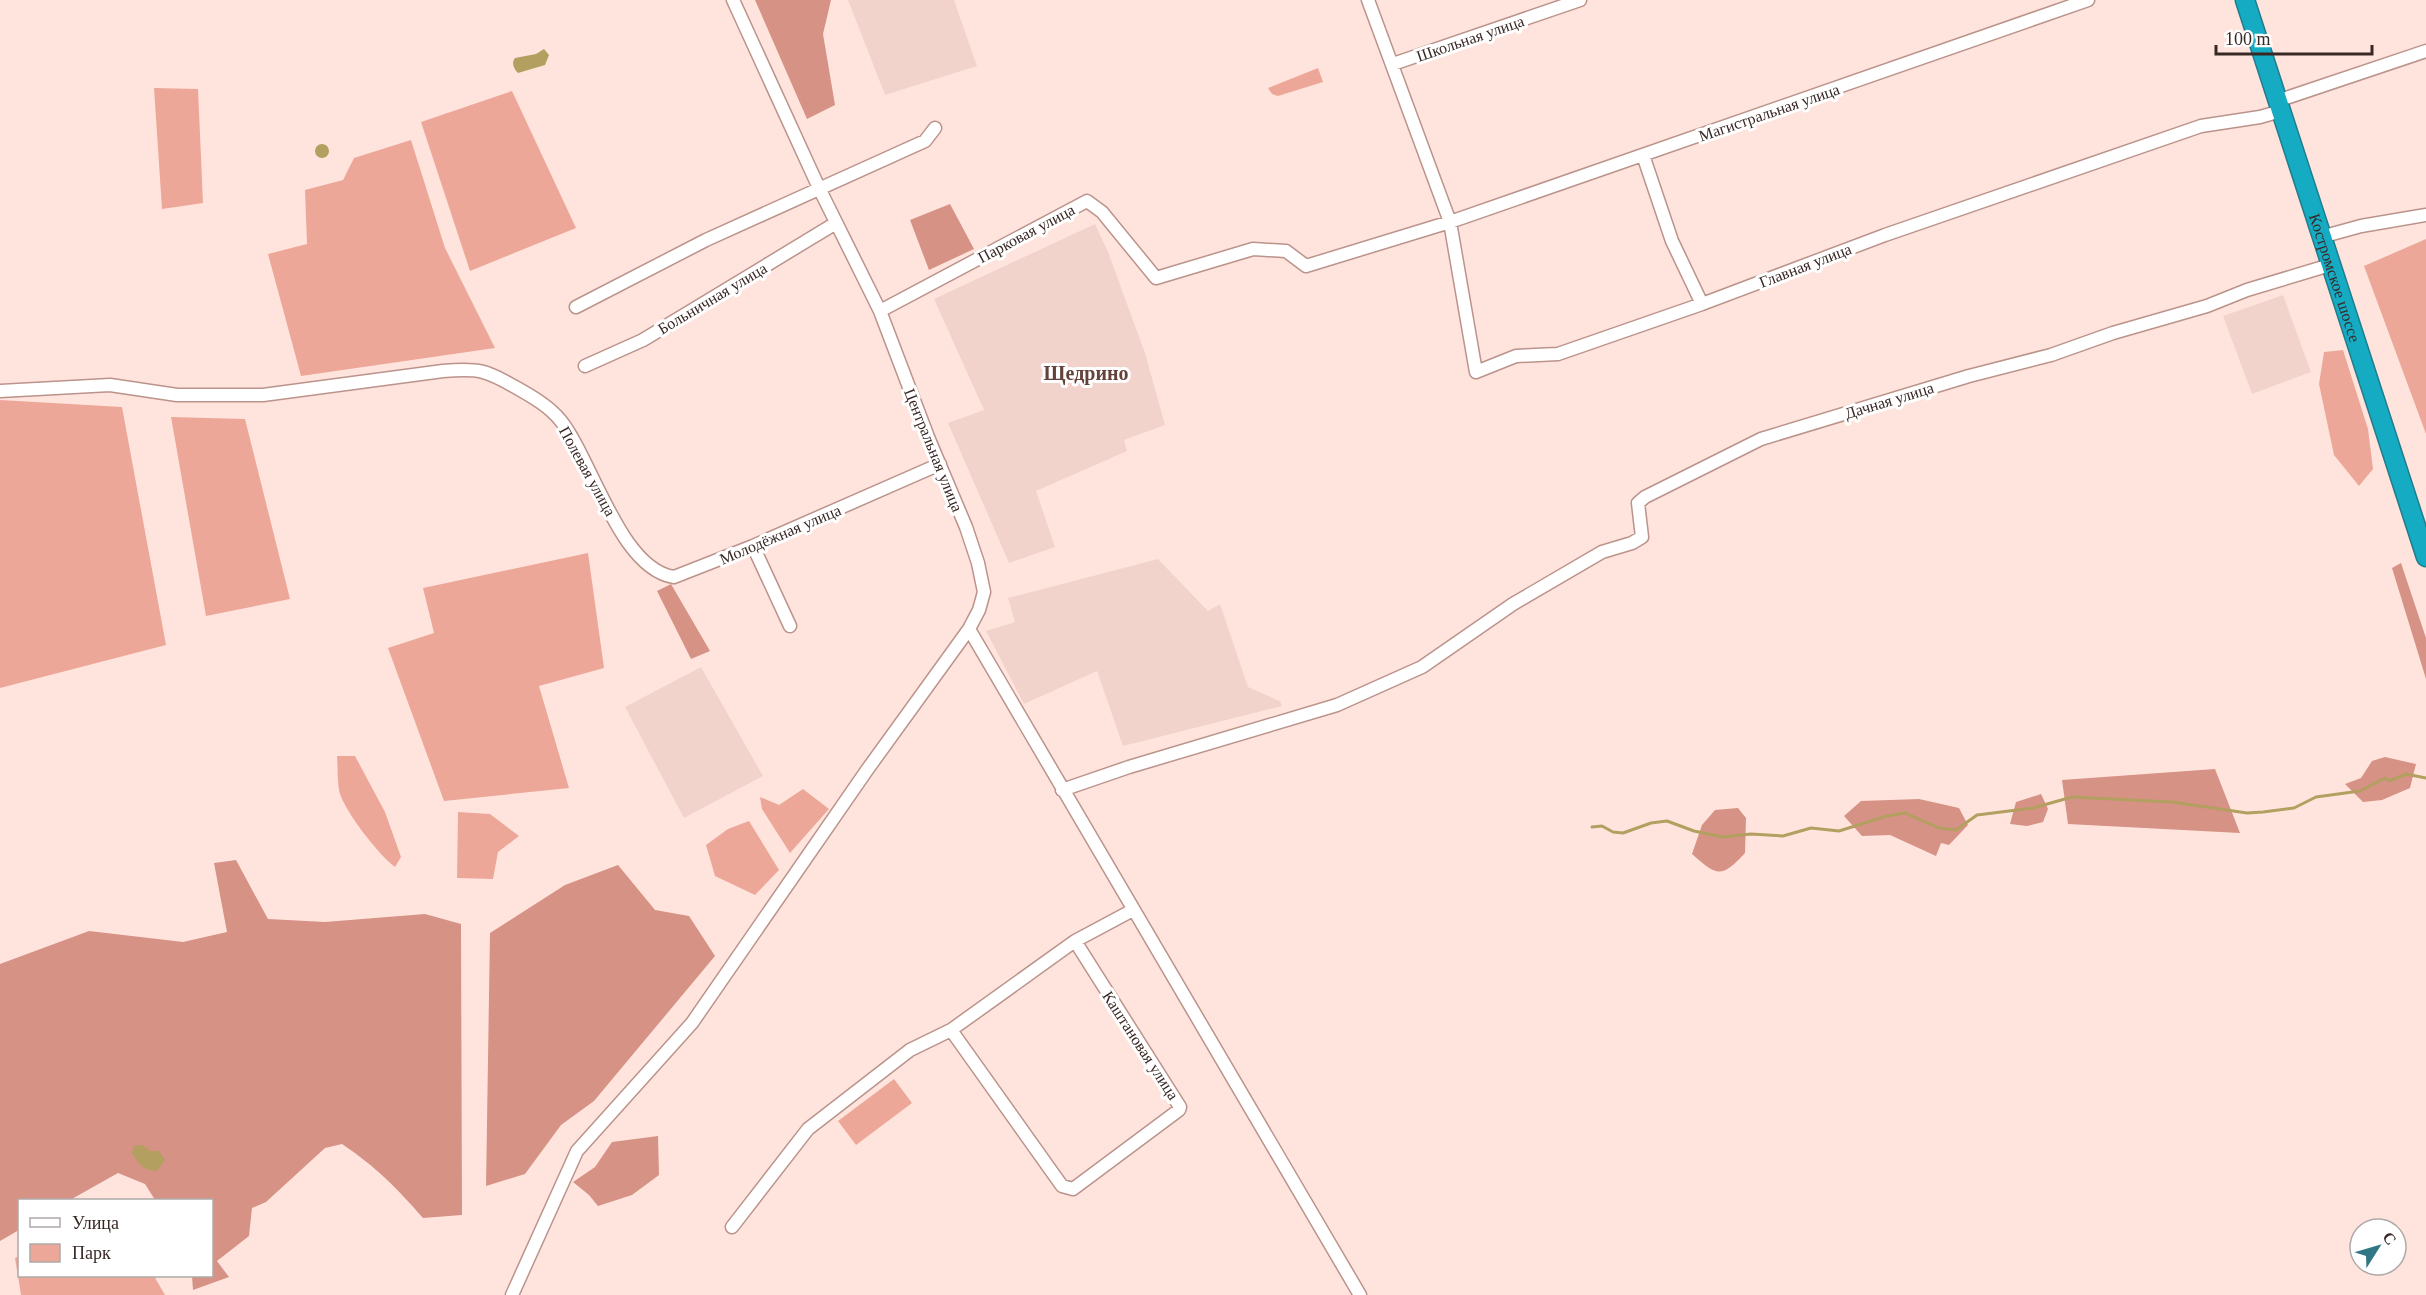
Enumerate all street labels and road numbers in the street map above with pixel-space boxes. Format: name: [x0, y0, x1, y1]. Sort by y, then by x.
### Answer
street label: Школьная улица: [1414, 12, 1527, 66]
street label: Магистральная улица: [1697, 80, 1842, 146]
street label: Парковая улица: [975, 201, 1078, 267]
street label: Костромское шоссе: [2306, 211, 2364, 344]
street label: Главная улица: [1757, 240, 1854, 292]
street label: Больничная улица: [655, 259, 770, 338]
street label: Дачная улица: [1843, 379, 1936, 423]
street label: Центральная улица: [900, 386, 966, 515]
street label: Полевая улица: [555, 423, 619, 519]
street label: Молодёжная улица: [717, 501, 844, 569]
street label: Каштановая улица: [1098, 988, 1182, 1103]

